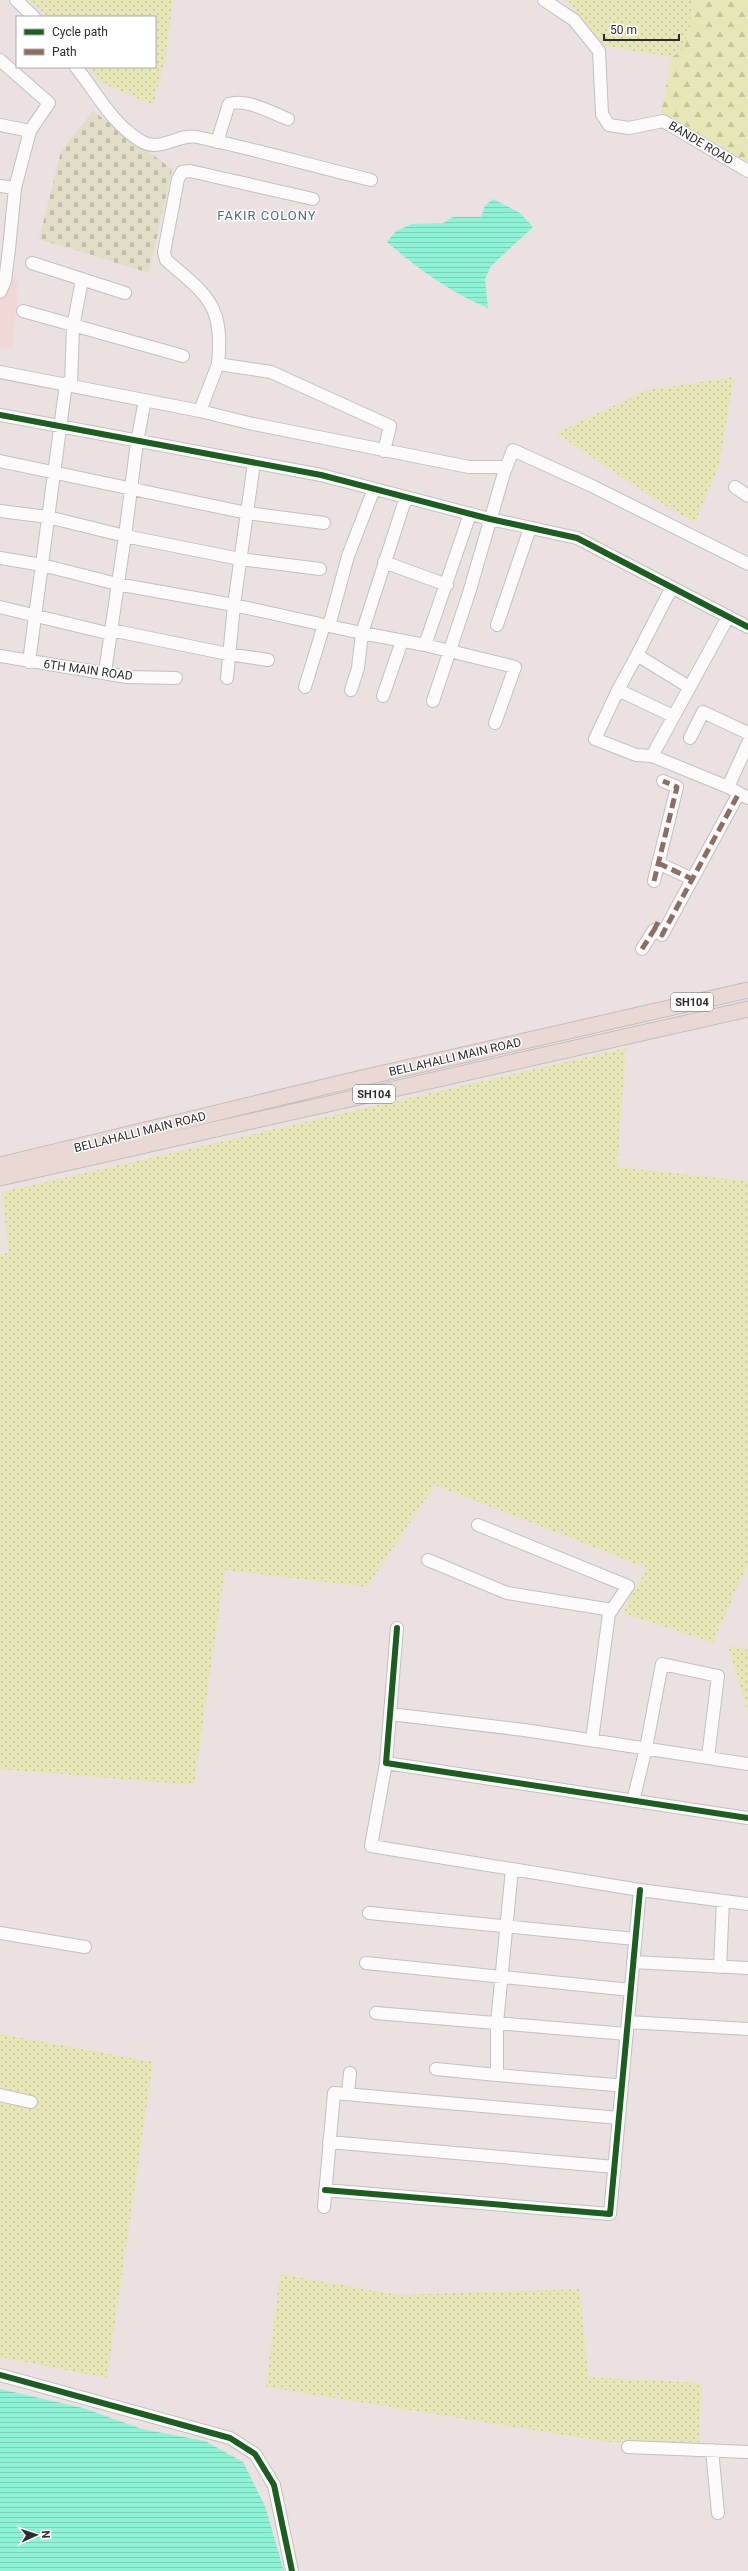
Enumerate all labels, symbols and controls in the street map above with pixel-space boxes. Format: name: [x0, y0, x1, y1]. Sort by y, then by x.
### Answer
legend: [16, 16, 156, 68]
scale bar: [604, 16, 679, 42]
text: 50 m: [610, 23, 637, 37]
text: Cycle path: [52, 25, 108, 39]
text: Path: [52, 45, 77, 59]
street label: BANDE ROAD: [666, 118, 736, 168]
district label: FAKIR COLONY: [217, 208, 317, 223]
street label: 6TH MAIN ROAD: [43, 657, 134, 683]
road number: SH104: [671, 993, 713, 1011]
street label: BELLAHALLI MAIN ROAD: [388, 1035, 523, 1079]
road number: SH104: [353, 1085, 395, 1103]
street label: BELLAHALLI MAIN ROAD: [73, 1109, 207, 1155]
north arrow: [16, 2515, 56, 2555]
text: N: [39, 2530, 52, 2539]

